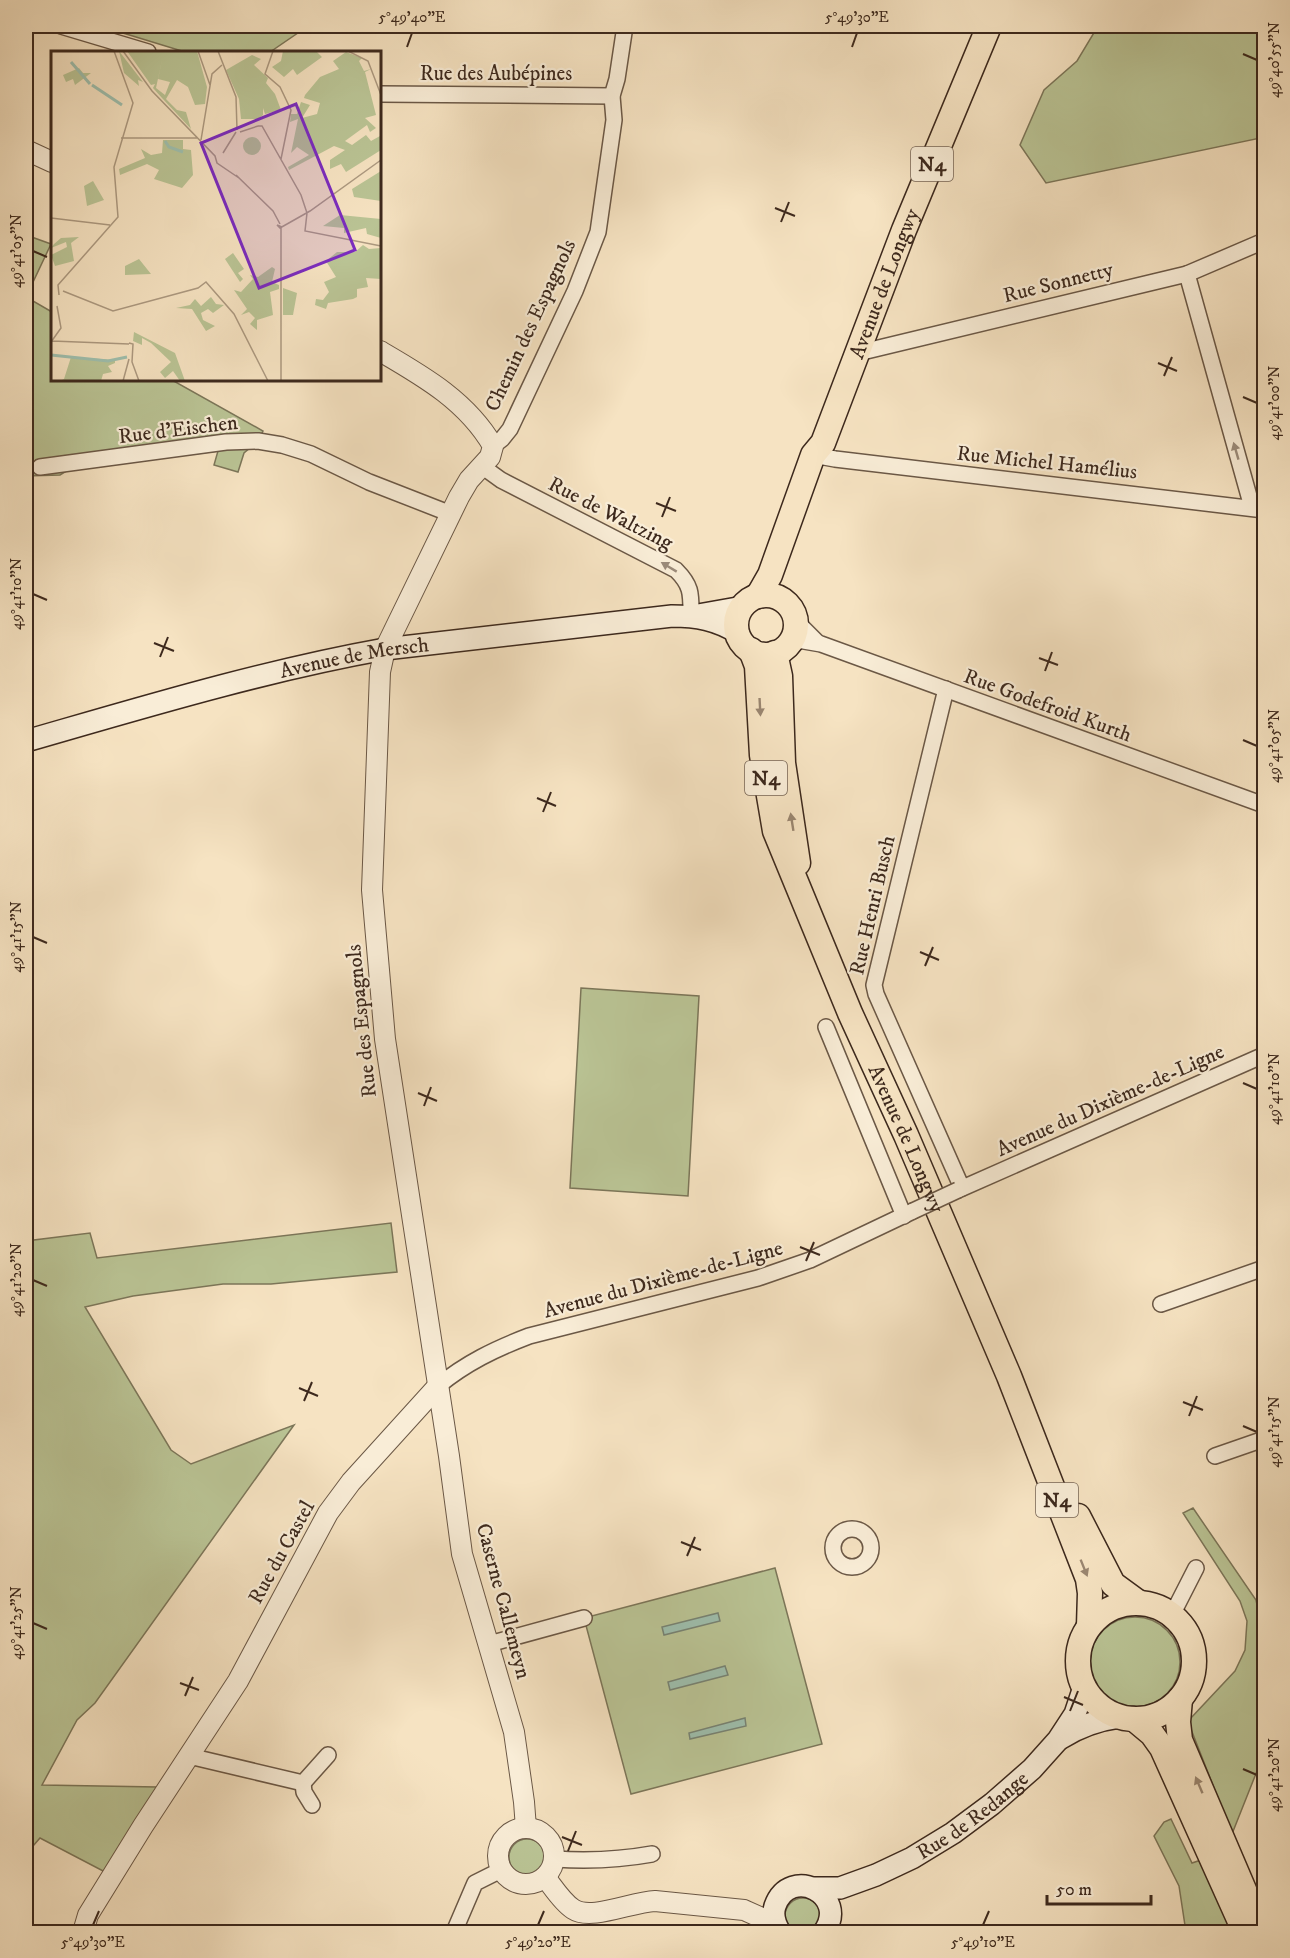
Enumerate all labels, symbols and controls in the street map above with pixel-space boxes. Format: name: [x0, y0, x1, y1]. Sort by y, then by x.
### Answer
text: 5°49'40"E: [379, 8, 446, 27]
text: 5°49'30"E: [825, 8, 889, 27]
text: 49°40'55"N: [1265, 22, 1284, 98]
inset map: [51, 51, 381, 381]
street label: Rue des Aubépines: [420, 61, 572, 87]
road number: N4: [911, 147, 953, 181]
street label: Avenue de Longwy: [844, 204, 926, 363]
text: 49°41'05"N: [7, 214, 26, 288]
street label: Chemin des Espagnols: [480, 235, 582, 416]
street label: Rue Sonnetty: [1001, 256, 1117, 309]
text: 49°41'00"N: [1265, 366, 1284, 440]
street label: Rue d'Eischen: [117, 410, 239, 450]
street label: Rue Michel Hamélius: [955, 441, 1138, 485]
one-way arrow: [1231, 442, 1241, 460]
street label: Rue de Waltzing: [544, 471, 678, 557]
text: 49°41'10"N: [7, 558, 26, 630]
one-way arrow: [660, 562, 677, 572]
street label: Avenue de Mersch: [277, 632, 430, 685]
street label: Rue Godefroid Kurth: [960, 663, 1135, 748]
one-way arrow: [756, 698, 765, 717]
text: 49°41'05"N: [1265, 709, 1284, 783]
road number: N4: [745, 761, 787, 795]
one-way arrow: [787, 813, 796, 832]
street label: Rue Henri Busch: [844, 833, 902, 978]
text: 49°41'15"N: [7, 901, 26, 973]
street label: Rue des Espagnols: [341, 943, 383, 1099]
street label: Avenue du Dixième-de-Ligne: [992, 1039, 1229, 1163]
text: 49°41'10"N: [1265, 1053, 1284, 1125]
street label: Avenue de Longwy: [862, 1061, 950, 1218]
street label: Avenue du Dixième-de-Ligne: [541, 1235, 786, 1324]
text: 49°41'20"N: [7, 1243, 26, 1317]
text: 49°41'15"N: [1265, 1396, 1284, 1468]
road number: N4: [1036, 1483, 1078, 1517]
street label: Rue du Castel: [243, 1496, 321, 1609]
street label: Caserne Callemeyn: [470, 1521, 536, 1682]
one-way arrow: [1079, 1559, 1089, 1577]
text: 49°41'25"N: [7, 1586, 26, 1660]
text: 49°41'20"N: [1265, 1738, 1284, 1812]
street label: Rue de Redange: [912, 1766, 1034, 1866]
one-way arrow: [1195, 1776, 1204, 1793]
scale bar: [1047, 1868, 1150, 1906]
text: 50 m: [1056, 1879, 1092, 1901]
text: 5°49'30"E: [61, 1933, 125, 1952]
text: 5°49'20"E: [505, 1933, 571, 1952]
text: 5°49'10"E: [951, 1933, 1015, 1952]

